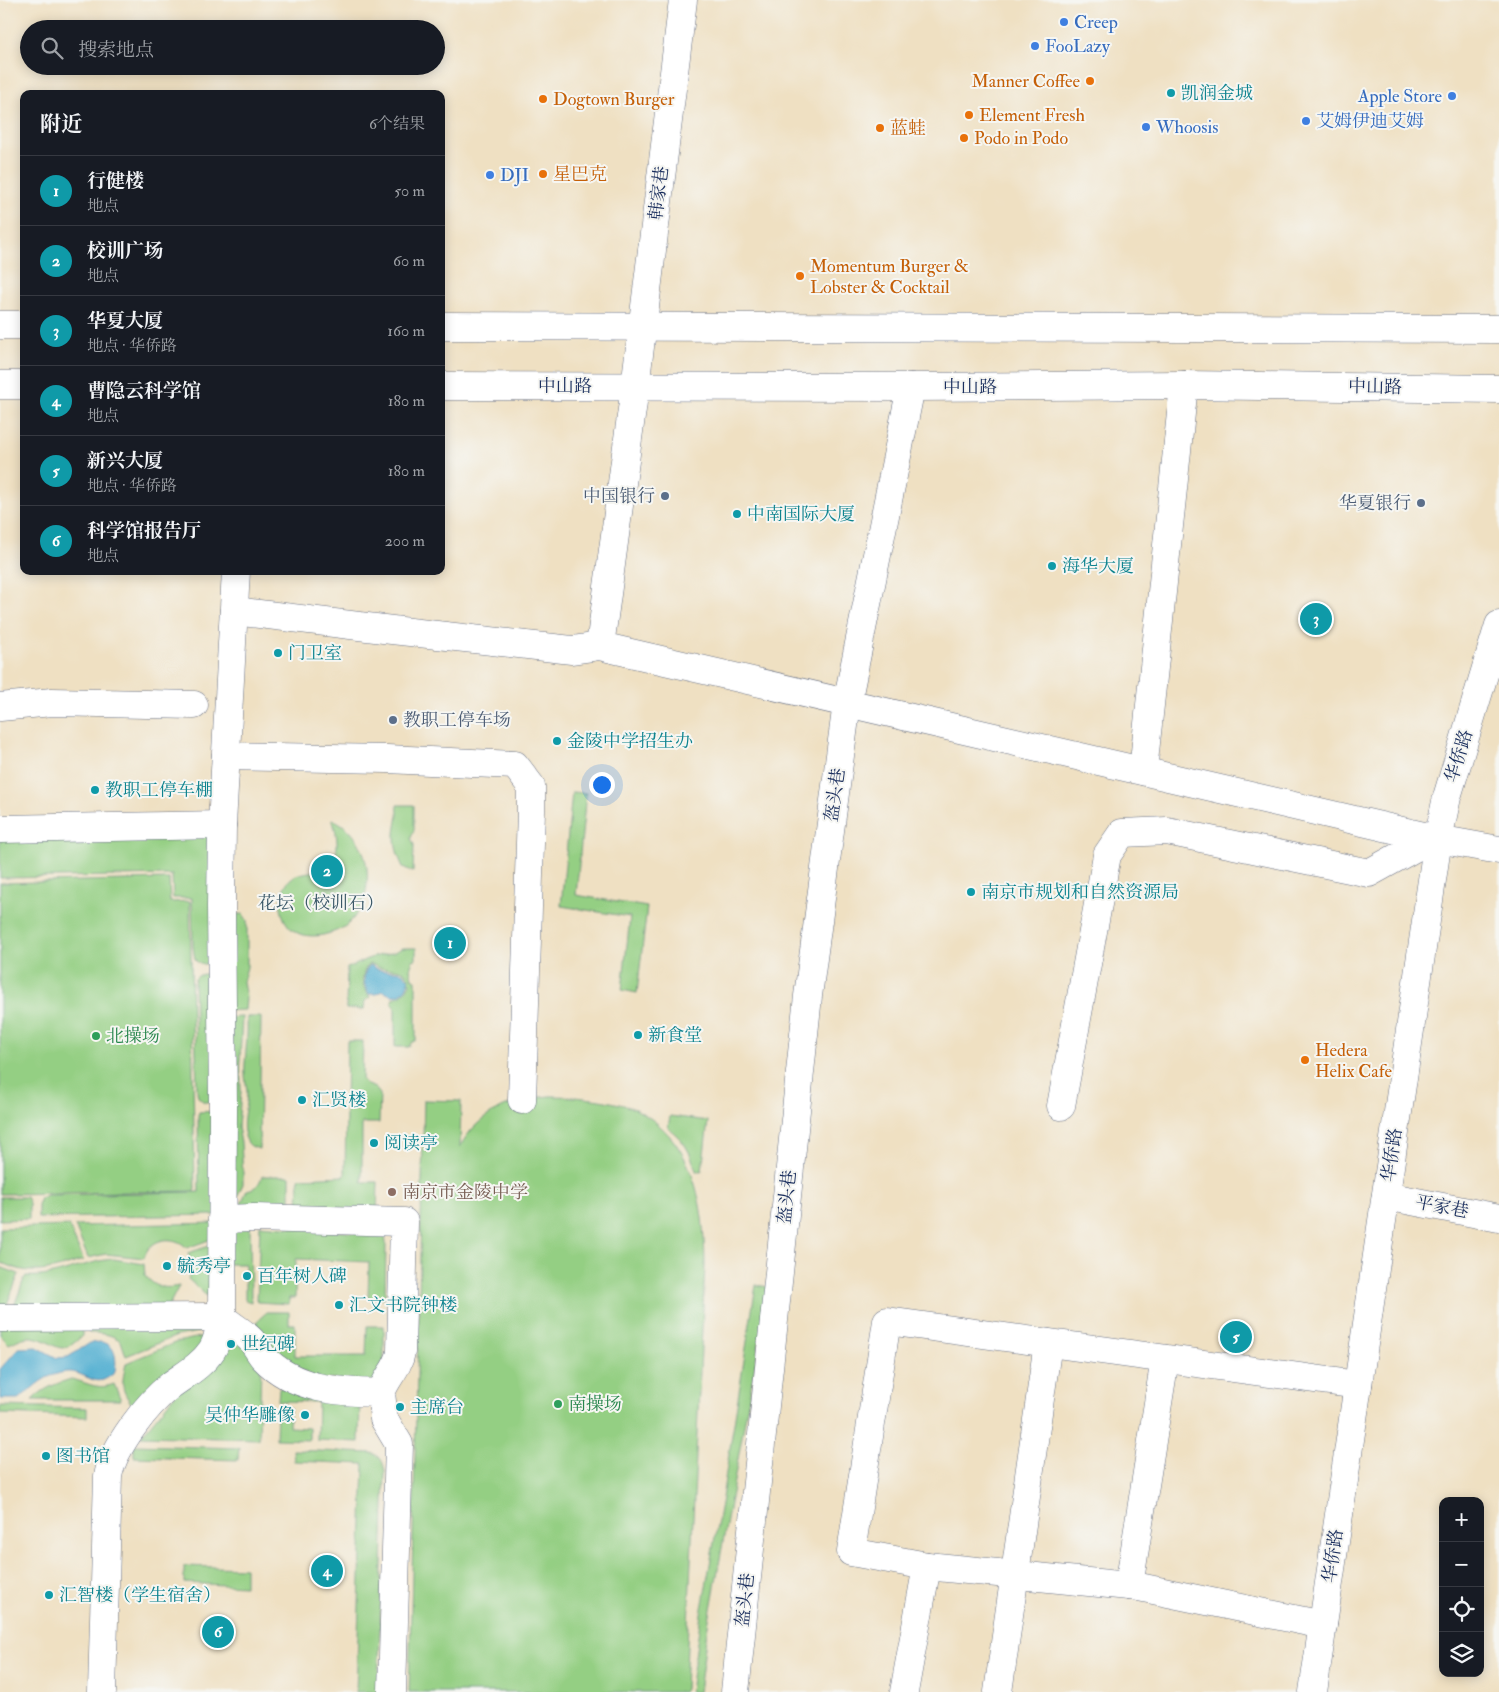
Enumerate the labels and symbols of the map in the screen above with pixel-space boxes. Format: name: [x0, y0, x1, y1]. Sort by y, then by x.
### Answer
place label: Creep: [1074, 11, 1118, 34]
marker: Creep: [1058, 16, 1070, 28]
place label: FooLazy: [1045, 35, 1111, 58]
marker: FooLazy: [1029, 40, 1041, 52]
place label: Manner Coffee: [972, 70, 1080, 93]
marker: Manner Coffee: [1084, 75, 1096, 87]
place label: 凯润金城: [1181, 82, 1253, 105]
place label: Apple Store: [1357, 85, 1442, 108]
marker: 凯润金城: [1165, 87, 1177, 99]
place label: Dogtown Burger: [553, 88, 675, 111]
marker: Apple Store: [1446, 90, 1458, 102]
marker: Dogtown Burger: [537, 93, 549, 105]
place label: Element Fresh: [979, 104, 1085, 127]
marker: Element Fresh: [963, 109, 975, 121]
place label: 艾姆伊迪艾姆: [1316, 110, 1424, 133]
marker: 艾姆伊迪艾姆: [1300, 115, 1312, 127]
place label: Whoosis: [1155, 116, 1218, 139]
place label: 蓝蛙: [890, 117, 926, 140]
marker: Whoosis: [1140, 121, 1152, 133]
marker: 蓝蛙: [874, 122, 886, 134]
place label: Podo in Podo: [974, 127, 1068, 150]
marker: Podo in Podo: [958, 132, 970, 144]
place label: 星巴克: [553, 163, 607, 186]
place label: DJI: [500, 164, 529, 187]
street label: 韩家巷: [644, 165, 674, 221]
marker: 星巴克: [537, 168, 549, 180]
marker: DJI: [484, 169, 496, 181]
place label: Momentum Burger & Lobster & Cocktail: [810, 255, 969, 299]
marker: Momentum Burger & Lobster & Cocktail: [794, 270, 806, 282]
street label: 中山路: [538, 375, 592, 398]
street label: 中山路: [1348, 375, 1402, 399]
street label: 中山路: [943, 376, 997, 399]
place label: 中国银行: [583, 485, 655, 508]
marker: 中国银行: [659, 490, 671, 502]
place label: 华夏银行: [1339, 492, 1411, 515]
marker: 华夏银行: [1415, 497, 1427, 509]
place label: 中南国际大厦: [747, 503, 855, 526]
marker: 中南国际大厦: [731, 508, 743, 520]
place label: 海华大厦: [1062, 555, 1134, 578]
marker: 海华大厦: [1046, 560, 1058, 572]
pin: 3: [1300, 600, 1332, 638]
place label: 门卫室: [288, 642, 342, 665]
marker: 门卫室: [272, 647, 284, 659]
place label: 教职工停车场: [403, 709, 511, 732]
marker: 教职工停车场: [387, 714, 399, 726]
street label: 华侨路: [1440, 727, 1478, 785]
place label: 金陵中学招生办: [567, 730, 693, 753]
marker: 金陵中学招生办: [551, 735, 563, 747]
street label: 盔头巷: [820, 767, 850, 823]
your location: [589, 772, 615, 798]
place label: 教职工停车棚: [105, 779, 213, 802]
marker: 教职工停车棚: [89, 784, 101, 796]
pin: 2: [311, 852, 343, 890]
place label: 南京市规划和自然资源局: [981, 881, 1179, 904]
marker: 南京市规划和自然资源局: [965, 886, 977, 898]
park label: 花坛（校训石）: [258, 892, 384, 915]
pin: 1: [434, 924, 466, 962]
place label: 新食堂: [648, 1024, 702, 1047]
place label: 北操场: [106, 1025, 160, 1048]
marker: 新食堂: [632, 1029, 644, 1041]
marker: 北操场: [90, 1030, 102, 1042]
place label: Hedera Helix Cafe: [1315, 1039, 1393, 1083]
marker: Hedera Helix Cafe: [1299, 1054, 1311, 1066]
place label: 汇贤楼: [312, 1089, 366, 1112]
marker: 汇贤楼: [296, 1094, 308, 1106]
street label: 华侨路: [1377, 1127, 1407, 1183]
place label: 阅读亭: [384, 1132, 438, 1155]
marker: 阅读亭: [368, 1137, 380, 1149]
street label: 盔头巷: [773, 1169, 801, 1225]
place label: 南京市金陵中学: [402, 1181, 528, 1204]
marker: 南京市金陵中学: [386, 1186, 398, 1198]
street label: 平家巷: [1413, 1191, 1471, 1223]
place label: 毓秀亭: [177, 1255, 231, 1278]
marker: 毓秀亭: [161, 1260, 173, 1272]
place label: 百年树人碑: [257, 1265, 347, 1288]
marker: 百年树人碑: [241, 1270, 253, 1282]
place label: 汇文书院钟楼: [349, 1294, 457, 1317]
marker: 汇文书院钟楼: [333, 1299, 345, 1311]
pin: 5: [1220, 1318, 1252, 1356]
place label: 世纪碑: [241, 1333, 295, 1356]
marker: 世纪碑: [225, 1338, 237, 1350]
place label: 南操场: [568, 1393, 622, 1416]
place label: 主席台: [410, 1396, 464, 1419]
marker: 南操场: [552, 1398, 564, 1410]
marker: 主席台: [394, 1401, 406, 1413]
place label: 吴仲华雕像: [205, 1404, 295, 1427]
marker: 吴仲华雕像: [299, 1409, 311, 1421]
place label: 图书馆: [56, 1445, 110, 1468]
marker: 图书馆: [40, 1450, 52, 1462]
street label: 华侨路: [1318, 1528, 1348, 1584]
pin: 4: [311, 1552, 343, 1590]
street label: 盔头巷: [731, 1572, 759, 1628]
place label: 汇智楼（学生宿舍）: [59, 1584, 221, 1607]
marker: 汇智楼（学生宿舍）: [43, 1589, 55, 1601]
pin: 6: [202, 1613, 234, 1651]

